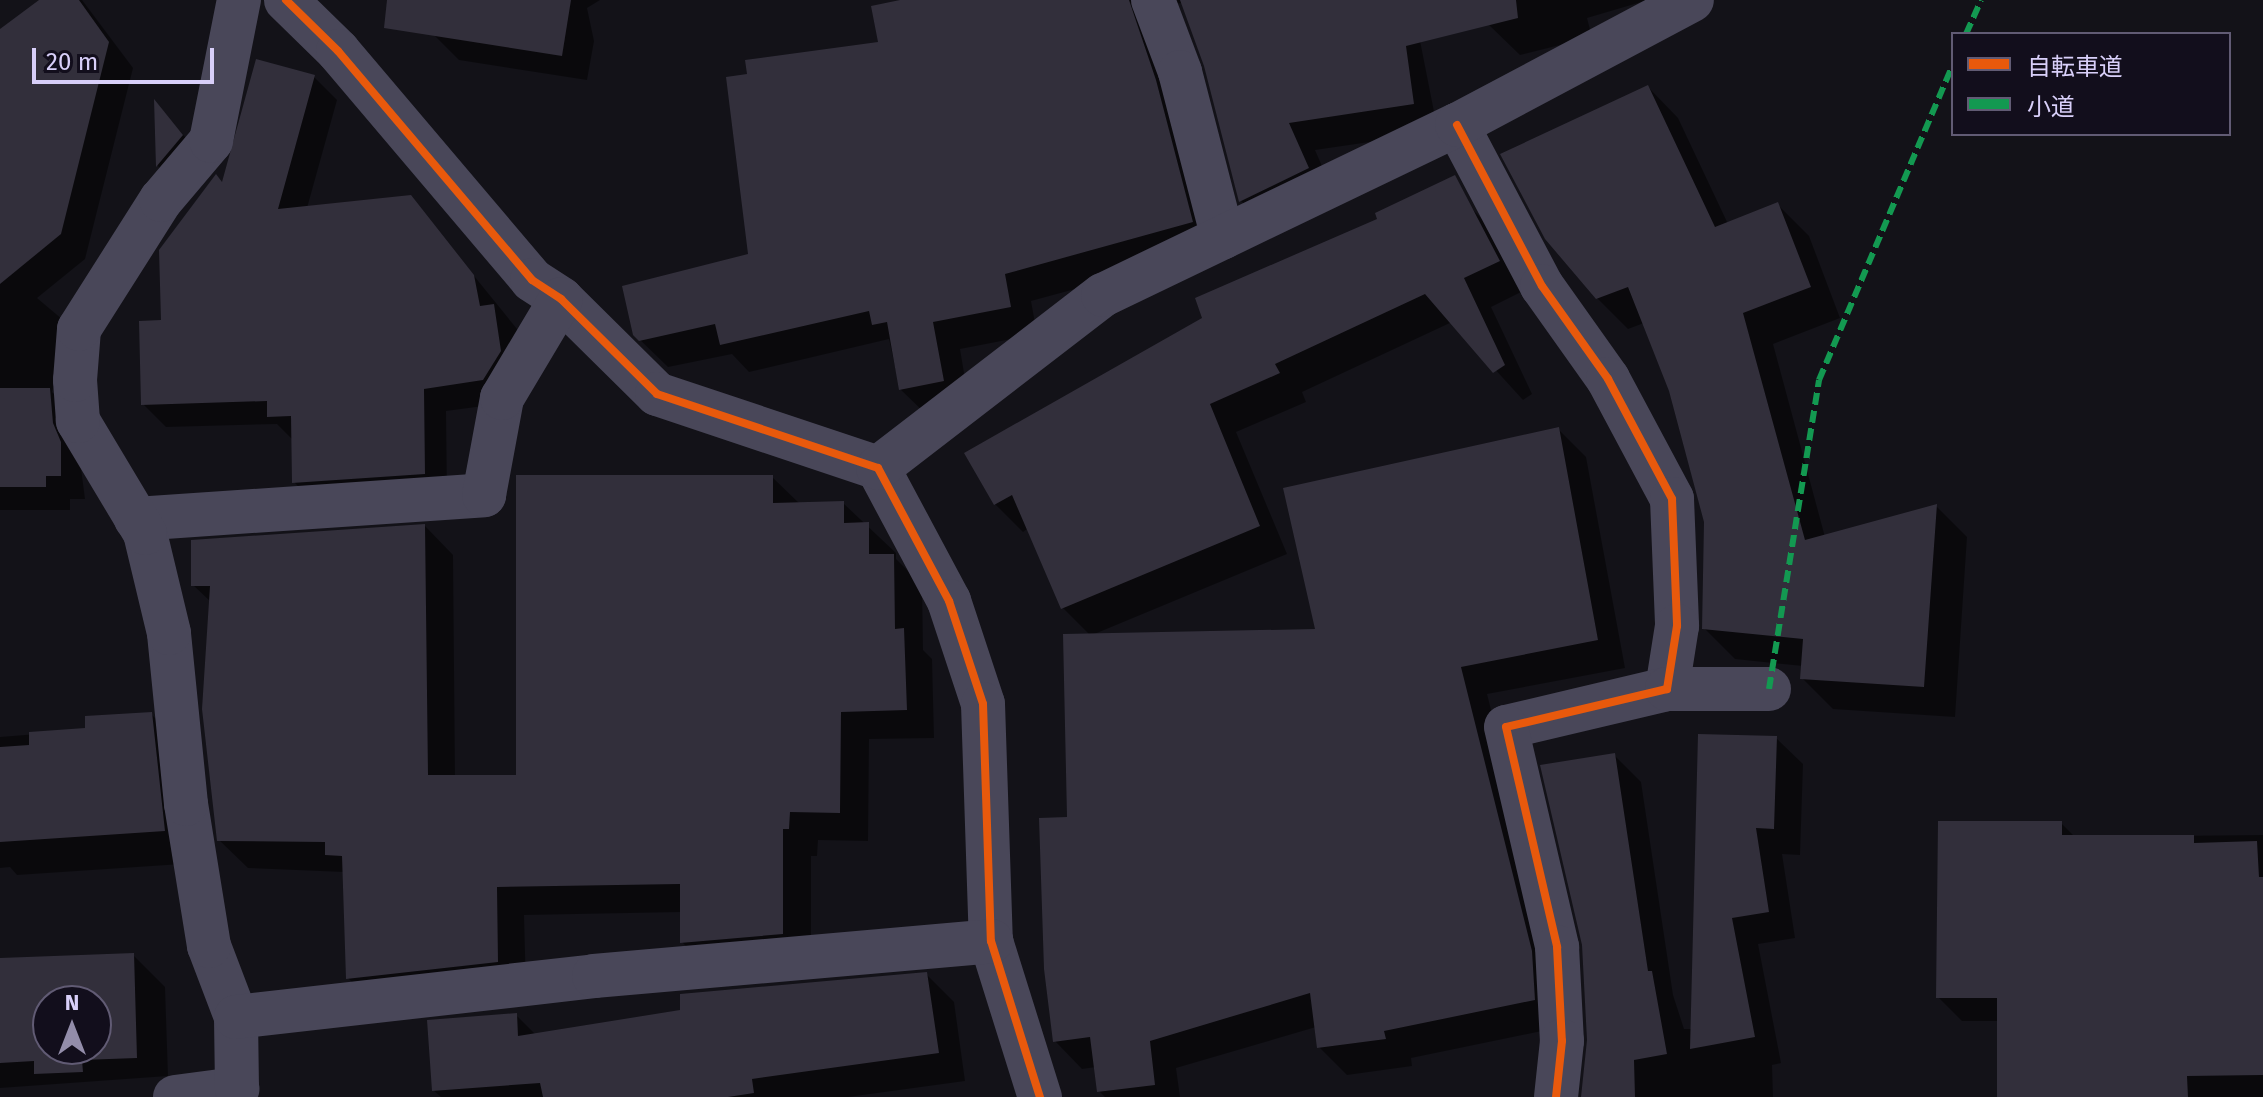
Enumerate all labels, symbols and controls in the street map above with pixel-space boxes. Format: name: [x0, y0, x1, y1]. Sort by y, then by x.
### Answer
scale bar: [36, 32, 218, 82]
legend: [1951, 32, 2231, 136]
text: 20 m: [46, 48, 98, 76]
text: 自転車道: [2027, 53, 2123, 81]
text: 小道: [2027, 93, 2075, 121]
north arrow: [32, 985, 112, 1065]
text: N: [65, 989, 79, 1016]

